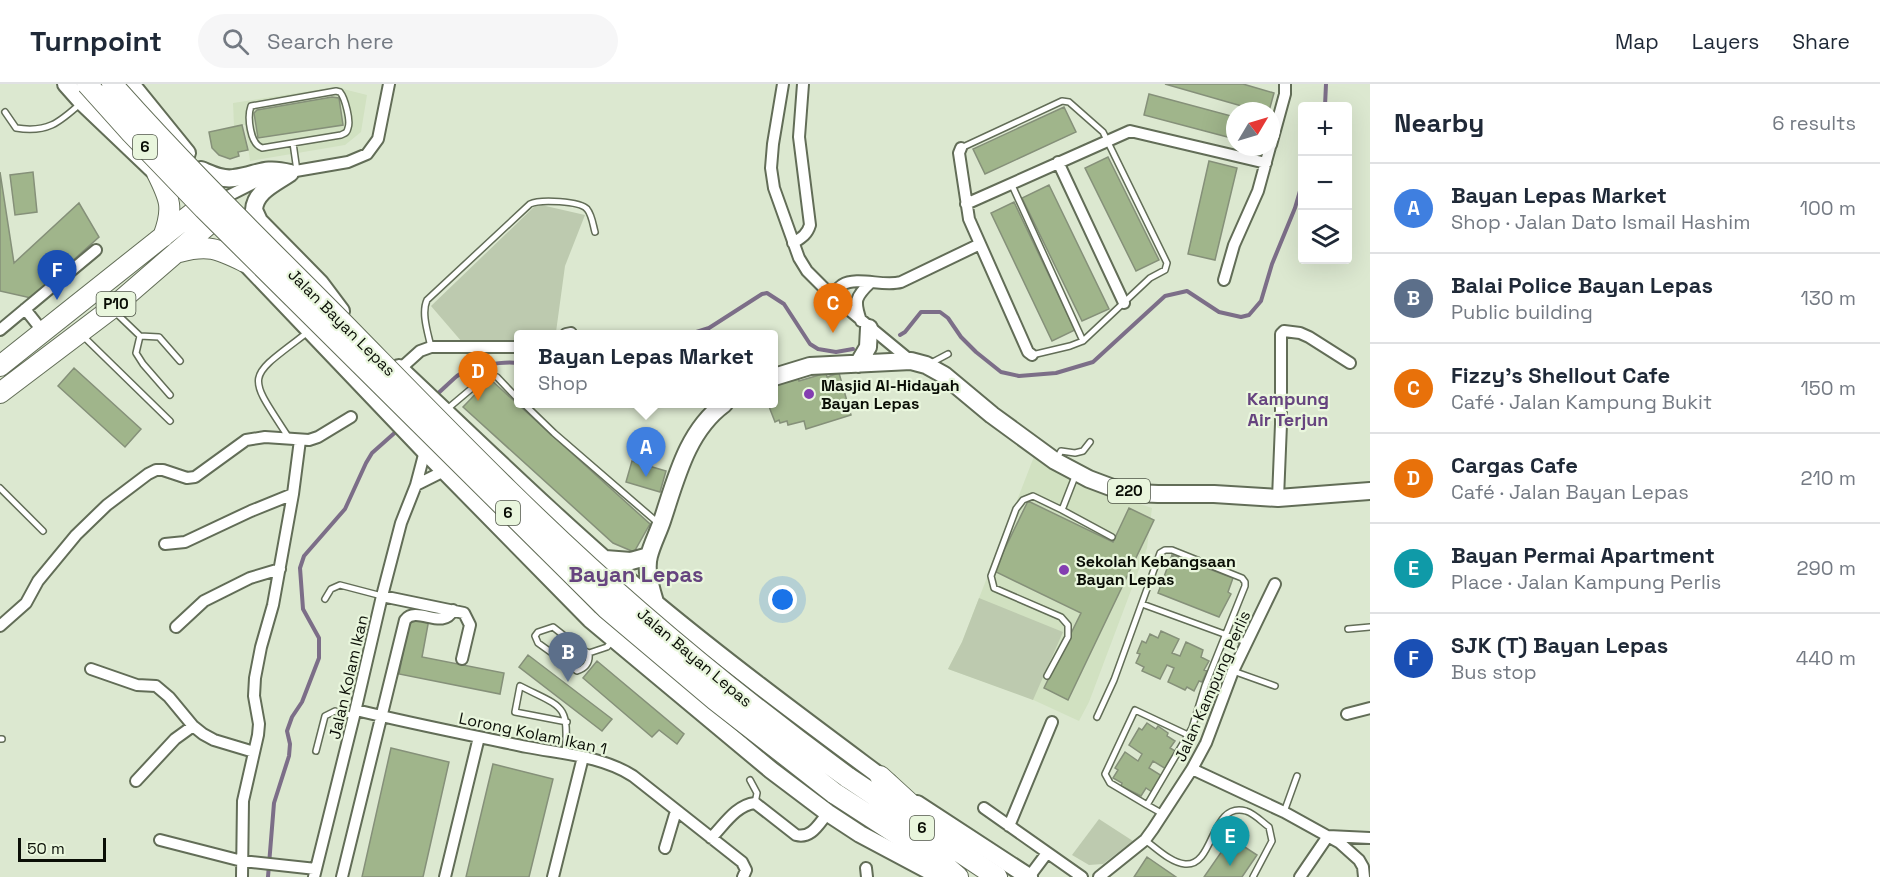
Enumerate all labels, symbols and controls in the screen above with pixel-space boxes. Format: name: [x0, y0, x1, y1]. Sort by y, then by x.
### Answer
search box: [198, 14, 618, 68]
text: Turnpoint: [30, 23, 162, 59]
icon: search: [219, 25, 252, 58]
text: Search here: [267, 27, 394, 55]
text: Map: [1615, 28, 1659, 55]
text: Layers: [1692, 28, 1759, 55]
text: Share: [1792, 28, 1850, 55]
north arrow: [1226, 102, 1280, 156]
map controls: [1298, 102, 1352, 264]
button: +: [1298, 102, 1352, 156]
text: Nearby: [1394, 106, 1484, 140]
text: 6 results: [1772, 110, 1856, 136]
road number: 6: [133, 135, 157, 159]
button: −: [1298, 156, 1352, 210]
text: Bayan Lepas Market: [1451, 181, 1667, 209]
text: A: [1407, 195, 1420, 221]
text: 100 m: [1800, 195, 1856, 221]
text: Shop · Jalan Dato Ismail Hashim: [1451, 209, 1750, 235]
button: layers: [1298, 210, 1352, 264]
pin: F: [38, 250, 76, 300]
street label: Jalan Bayan Lepas: [283, 264, 400, 381]
text: Balai Police Bayan Lepas: [1451, 271, 1713, 299]
pin: C: [814, 284, 852, 333]
text: B: [1407, 285, 1420, 311]
text: 130 m: [1800, 285, 1856, 311]
road number: P10: [96, 292, 136, 316]
text: Public building: [1451, 299, 1593, 325]
popup: [514, 330, 778, 408]
text: Bayan Lepas Market: [538, 342, 754, 370]
pin: D: [458, 352, 498, 401]
text: Fizzy's Shellout Cafe: [1451, 361, 1670, 389]
text: Shop: [538, 370, 588, 396]
place label: Masjid Al-Hidayah Bayan Lepas: [821, 375, 960, 414]
text: C: [1407, 375, 1420, 401]
text: 150 m: [1801, 375, 1856, 401]
marker: Masjid Al-Hidayah Bayan Lepas: [802, 387, 816, 401]
district label: Kampung Air Terjun: [1247, 387, 1329, 431]
text: Café · Jalan Kampung Bukit: [1451, 389, 1712, 415]
pin: A: [626, 428, 666, 477]
text: Cargas Cafe: [1451, 451, 1578, 479]
text: D: [1407, 465, 1420, 491]
text: 210 m: [1800, 465, 1856, 491]
road number: 220: [1108, 479, 1150, 503]
text: Café · Jalan Bayan Lepas: [1451, 479, 1689, 505]
road number: 6: [496, 501, 520, 525]
text: Bayan Permai Apartment: [1451, 541, 1715, 569]
place label: Sekolah Kebangsaan Bayan Lepas: [1076, 551, 1236, 590]
text: E: [1408, 555, 1419, 581]
text: 290 m: [1797, 555, 1856, 581]
district label: Bayan Lepas: [568, 560, 704, 588]
marker: Sekolah Kebangsaan Bayan Lepas: [1057, 563, 1071, 577]
text: Place · Jalan Kampung Perlis: [1451, 569, 1721, 595]
your location: [768, 585, 797, 614]
street label: Jalan Bayan Lepas: [633, 603, 757, 712]
street label: Jalan Kampung Perlis: [1170, 607, 1255, 765]
street label: Jalan Kolam Ikan: [324, 613, 373, 741]
text: SJK (T) Bayan Lepas: [1451, 631, 1668, 659]
pin: B: [548, 632, 588, 682]
text: F: [1408, 645, 1419, 671]
text: 440 m: [1796, 645, 1856, 671]
text: Bus stop: [1451, 659, 1537, 685]
street label: Lorong Kolam Ikan 1: [457, 708, 609, 759]
road number: 6: [910, 816, 934, 840]
pin: E: [1210, 816, 1250, 866]
scale bar: [18, 835, 106, 862]
text: 50 m: [27, 838, 65, 859]

